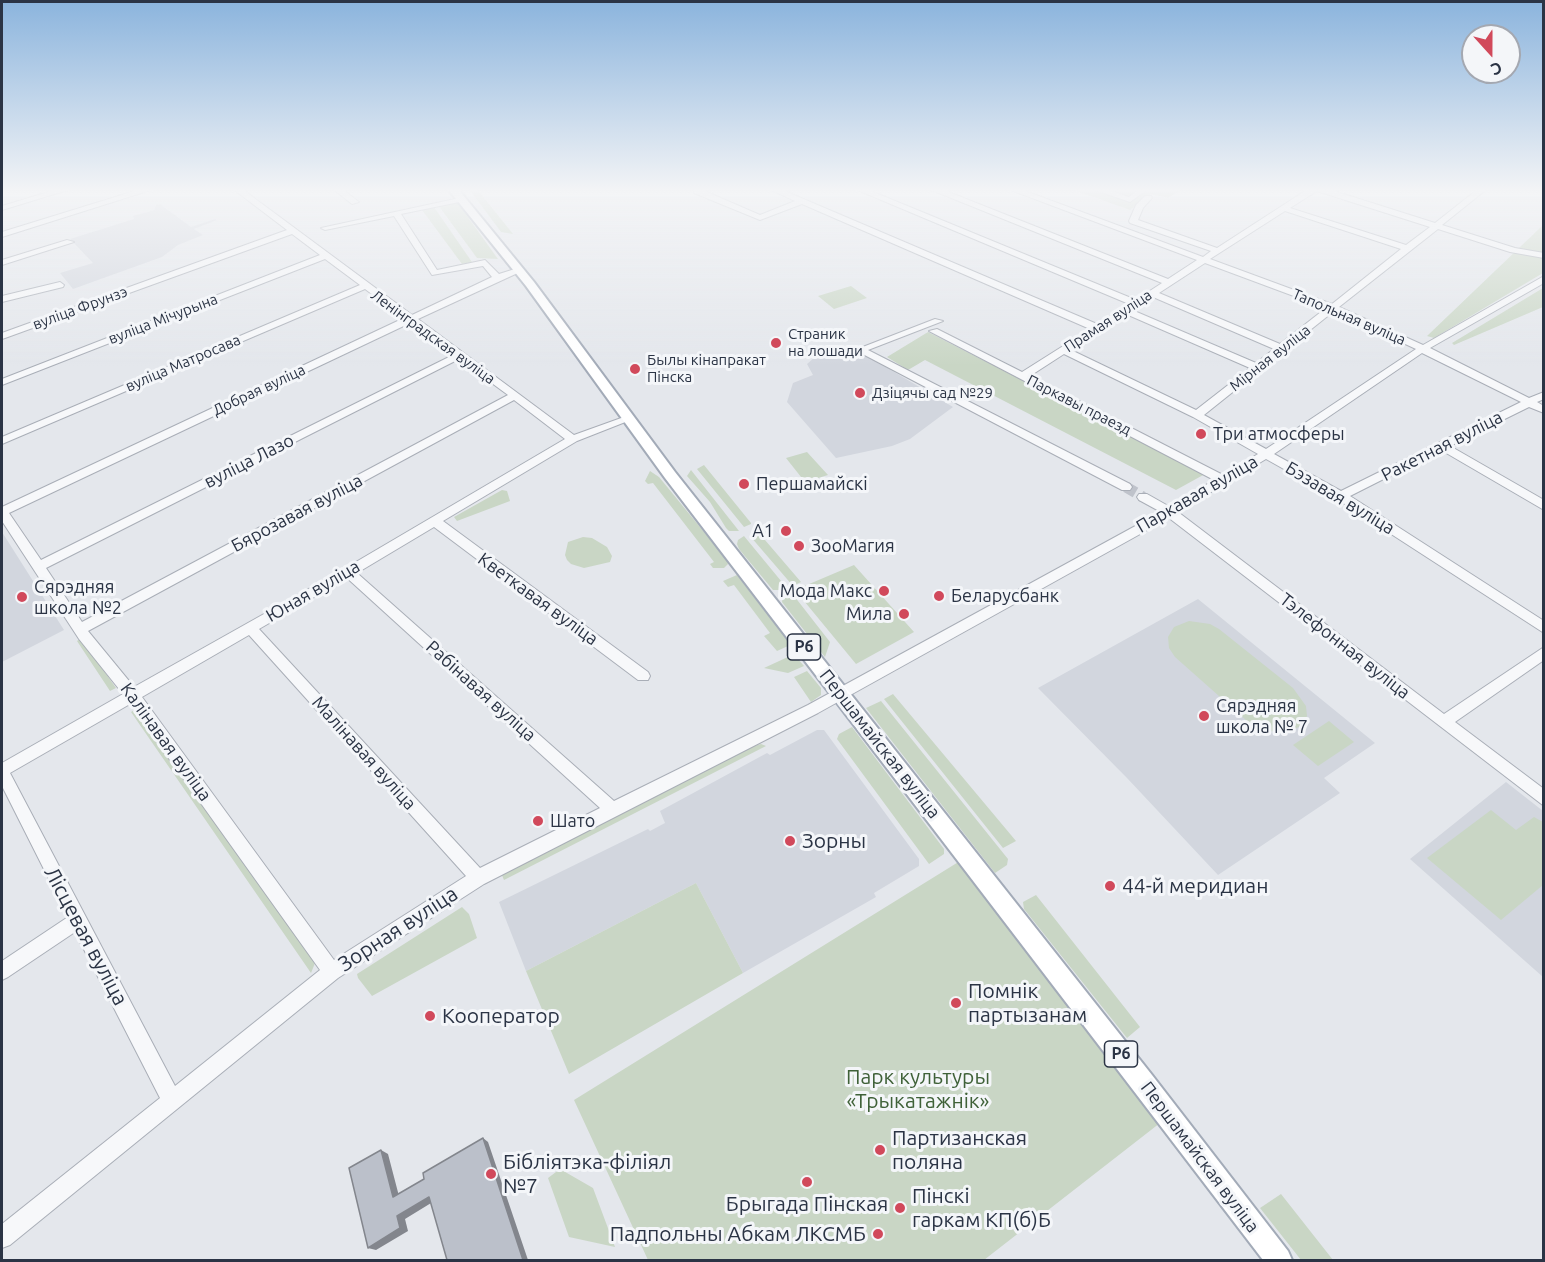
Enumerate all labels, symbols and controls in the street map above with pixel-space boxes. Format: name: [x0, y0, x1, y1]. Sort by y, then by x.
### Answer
north arrow: [1461, 24, 1521, 84]
text: С: [1489, 59, 1505, 79]
street label: вуліца Фрунзэ: [30, 283, 130, 333]
street label: Тапольная вуліца: [1290, 285, 1408, 349]
street label: Ленінградская вуліца: [367, 286, 499, 388]
street label: Прамая вуліца: [1061, 286, 1155, 356]
street label: вуліца Мічурына: [106, 290, 220, 348]
street label: Мірная вуліца: [1226, 321, 1314, 395]
place label: Страник на лошади: [788, 325, 863, 360]
street label: вуліца Матросава: [123, 331, 243, 395]
marker: Страник на лошади: [769, 336, 783, 350]
place label: Былы кінапракат Пінска: [647, 351, 766, 386]
street label: Добрая вуліца: [210, 361, 308, 419]
marker: Былы кінапракат Пінска: [628, 362, 642, 376]
street label: Паркавы праезд: [1024, 371, 1134, 439]
place label: Дзіцячы сад №29: [872, 384, 993, 402]
marker: Дзіцячы сад №29: [853, 386, 867, 400]
street label: Ракетная вуліца: [1378, 406, 1506, 486]
place label: Три атмосферы: [1213, 423, 1345, 445]
marker: Три атмосферы: [1194, 427, 1208, 441]
street label: вуліца Лазо: [200, 429, 298, 493]
street label: Паркавая вуліца: [1132, 450, 1262, 538]
street label: Бэзавая вуліца: [1281, 457, 1399, 539]
street label: Бярозавая вуліца: [228, 469, 366, 557]
place label: Першамайскі: [756, 473, 868, 495]
marker: Першамайскі: [737, 477, 751, 491]
place label: A1: [752, 520, 774, 542]
marker: A1: [779, 524, 793, 538]
place label: ЗооМагия: [811, 535, 895, 557]
marker: ЗооМагия: [792, 539, 806, 553]
street label: Кветкавая вуліца: [474, 548, 602, 650]
street label: Юная вуліца: [262, 555, 364, 627]
place label: Сярэдняя школа №2: [34, 576, 122, 618]
place label: Мода Макс: [780, 580, 872, 602]
marker: Мода Макс: [877, 584, 891, 598]
place label: Беларусбанк: [951, 585, 1059, 607]
street label: Тэлефонная вуліца: [1276, 588, 1414, 704]
marker: Беларусбанк: [932, 589, 946, 603]
marker: Сярэдняя школа №2: [15, 590, 29, 604]
place label: Мила: [846, 603, 892, 625]
marker: Мила: [897, 607, 911, 621]
road number: Р6: [788, 634, 820, 660]
street label: Рабінавая вуліца: [422, 636, 540, 746]
street label: Першамайская вуліца: [815, 665, 945, 823]
street label: Калінавая вуліца: [116, 679, 216, 805]
street label: Малінавая вуліца: [307, 692, 421, 814]
place label: Сярэдняя школа № 7: [1216, 695, 1308, 738]
marker: Сярэдняя школа № 7: [1197, 709, 1211, 723]
place label: Шато: [550, 810, 595, 832]
marker: Шато: [531, 814, 545, 828]
place label: Зорны: [802, 828, 866, 854]
marker: Зорны: [783, 834, 797, 848]
street label: Лісцевая вуліца: [39, 862, 133, 1010]
place label: 44-й меридиан: [1122, 873, 1268, 899]
marker: 44-й меридиан: [1103, 879, 1117, 893]
street label: Зорная вуліца: [334, 881, 462, 977]
place label: Помнік партызанам: [968, 978, 1087, 1028]
marker: Помнік партызанам: [949, 996, 963, 1010]
place label: Кооператор: [442, 1003, 560, 1029]
marker: Кооператор: [423, 1009, 437, 1023]
road number: Р6: [1104, 1041, 1138, 1067]
park label: Парк культуры «Трыкатажнік»: [846, 1064, 990, 1114]
street label: Першамайская вуліца: [1136, 1077, 1264, 1237]
place label: Партизанская поляна: [892, 1125, 1027, 1175]
marker: Партизанская поляна: [873, 1143, 887, 1157]
place label: Бібліятэка-філіял №7: [503, 1149, 671, 1199]
marker: Бібліятэка-філіял №7: [484, 1167, 498, 1181]
marker: Брыгада Пінская: [800, 1175, 814, 1189]
place label: Пінскі гаркам КП(б)Б: [912, 1183, 1051, 1233]
place label: Брыгада Пінская: [726, 1191, 888, 1217]
marker: Пінскі гаркам КП(б)Б: [893, 1201, 907, 1215]
place label: Падпольны Абкам ЛКСМБ: [610, 1221, 866, 1247]
marker: Падпольны Абкам ЛКСМБ: [871, 1227, 885, 1241]

